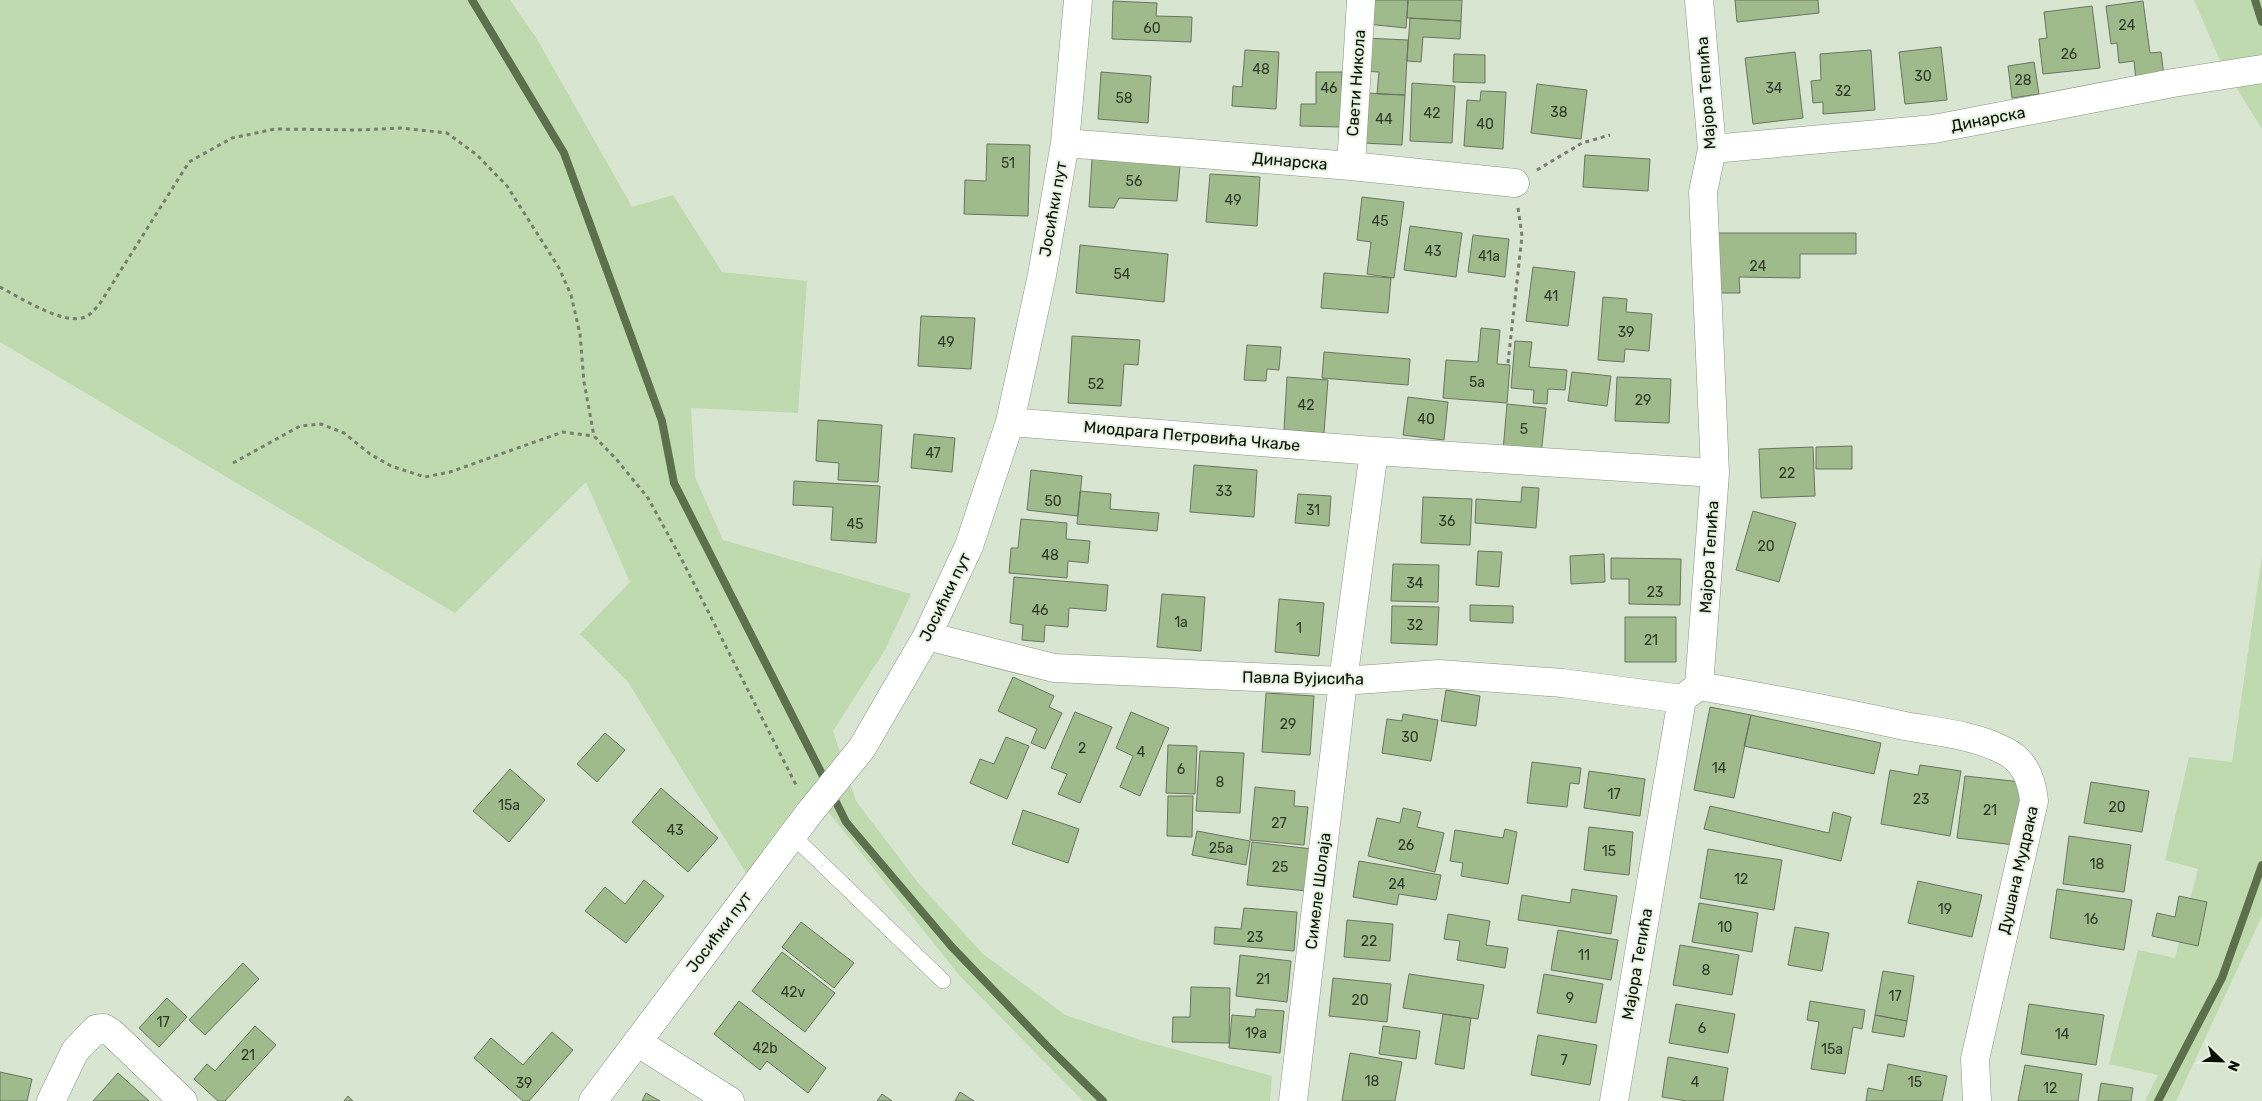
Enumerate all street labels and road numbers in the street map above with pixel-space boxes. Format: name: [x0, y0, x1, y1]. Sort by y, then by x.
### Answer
street label: Свети Никола: [1343, 29, 1369, 137]
street label: Мајора Тепића: [1693, 36, 1719, 150]
street label: Динарска: [1949, 102, 2027, 136]
street label: Динарска: [1252, 148, 1328, 174]
street label: Јосићки пут: [1035, 160, 1071, 258]
street label: Миодрага Петровића Чкаље: [1083, 417, 1301, 455]
street label: Мајора Тепића: [1696, 500, 1722, 614]
street label: Јосићки пут: [915, 549, 975, 645]
street label: Павла Вујисића: [1242, 667, 1364, 689]
street label: Душана Мудрака: [1994, 804, 2042, 936]
street label: Симеле Шолаја: [1301, 831, 1335, 951]
street label: Јосићки пут: [682, 888, 756, 976]
street label: Мајора Тепића: [1618, 907, 1656, 1021]

